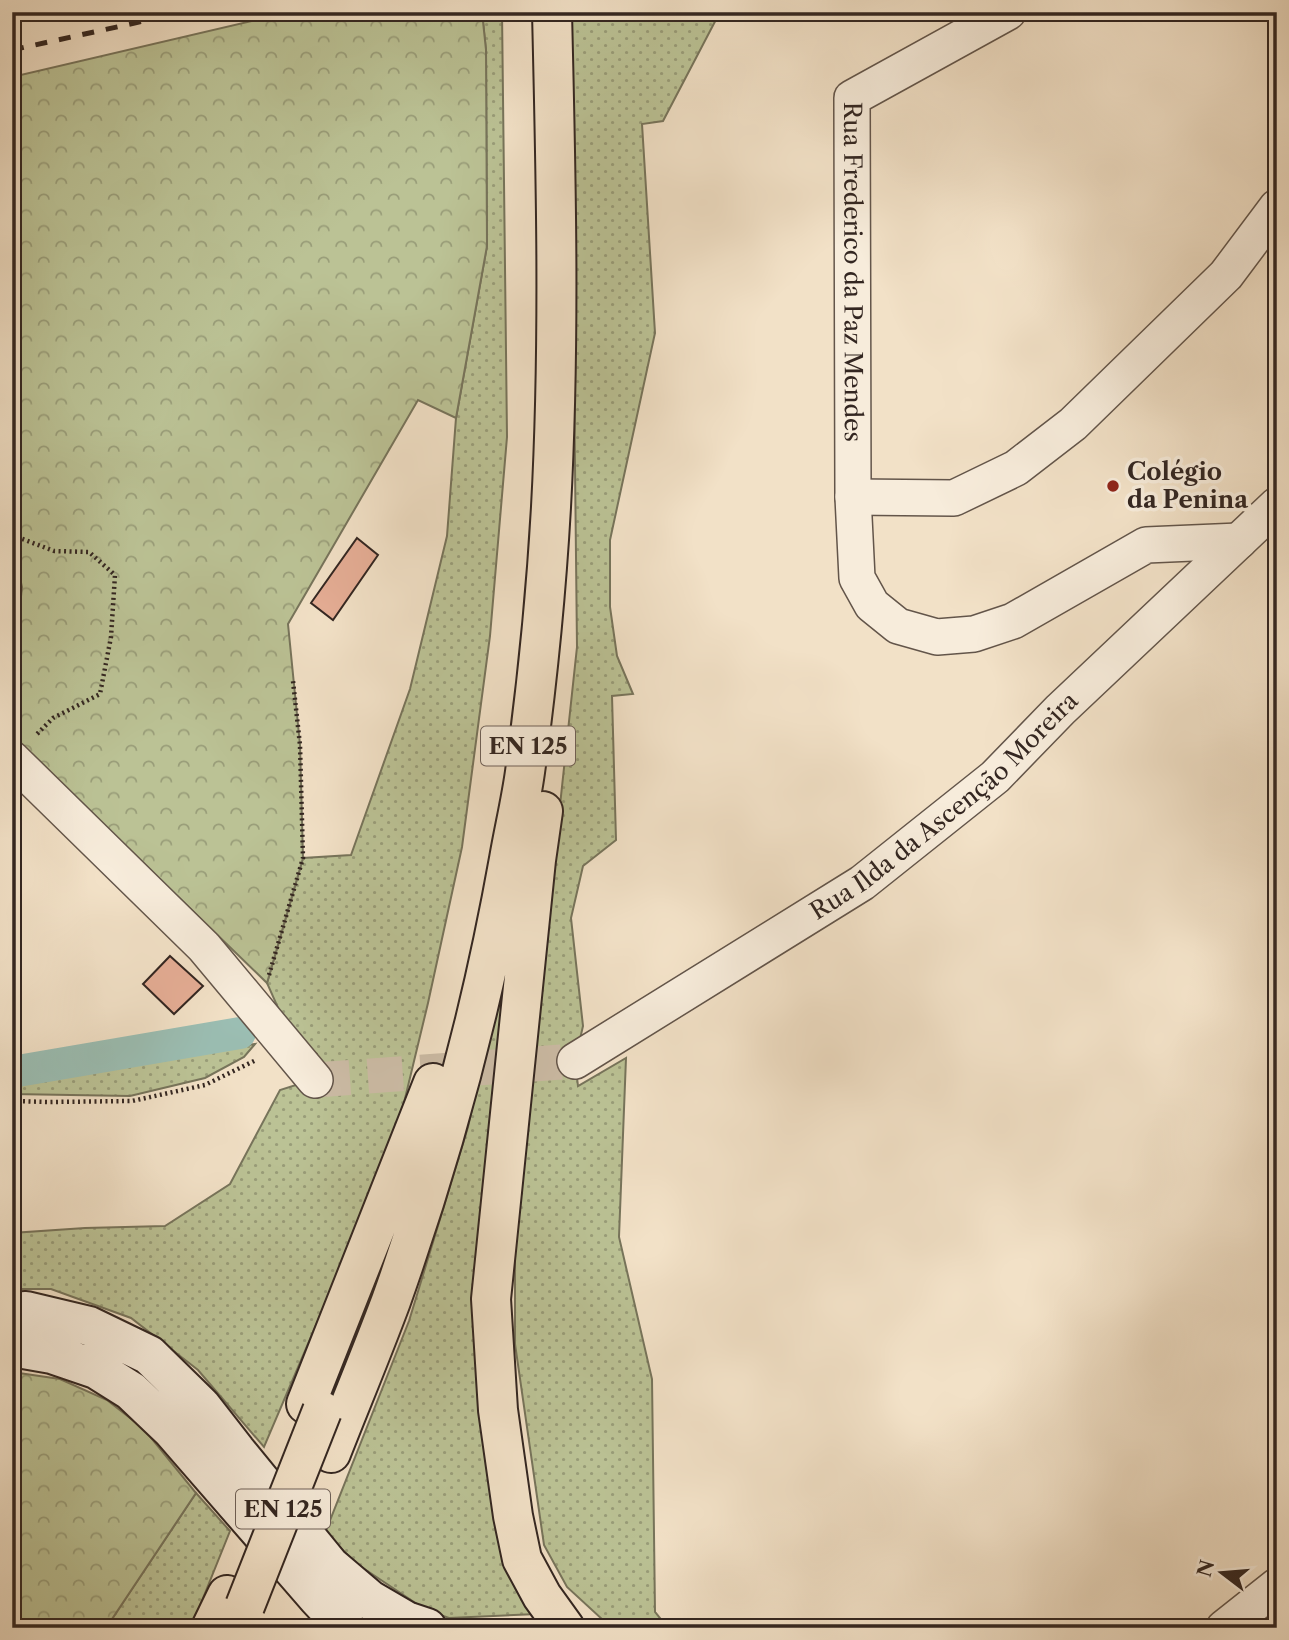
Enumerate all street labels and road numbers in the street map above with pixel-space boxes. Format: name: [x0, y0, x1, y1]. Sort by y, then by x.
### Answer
street label: Rua Frederico da Paz Mendes: [838, 102, 868, 442]
street label: Rua Ilda da Ascenção Moreira: [805, 686, 1084, 926]
road number: EN 125: [481, 726, 575, 766]
road number: EN 125: [236, 1490, 330, 1528]

